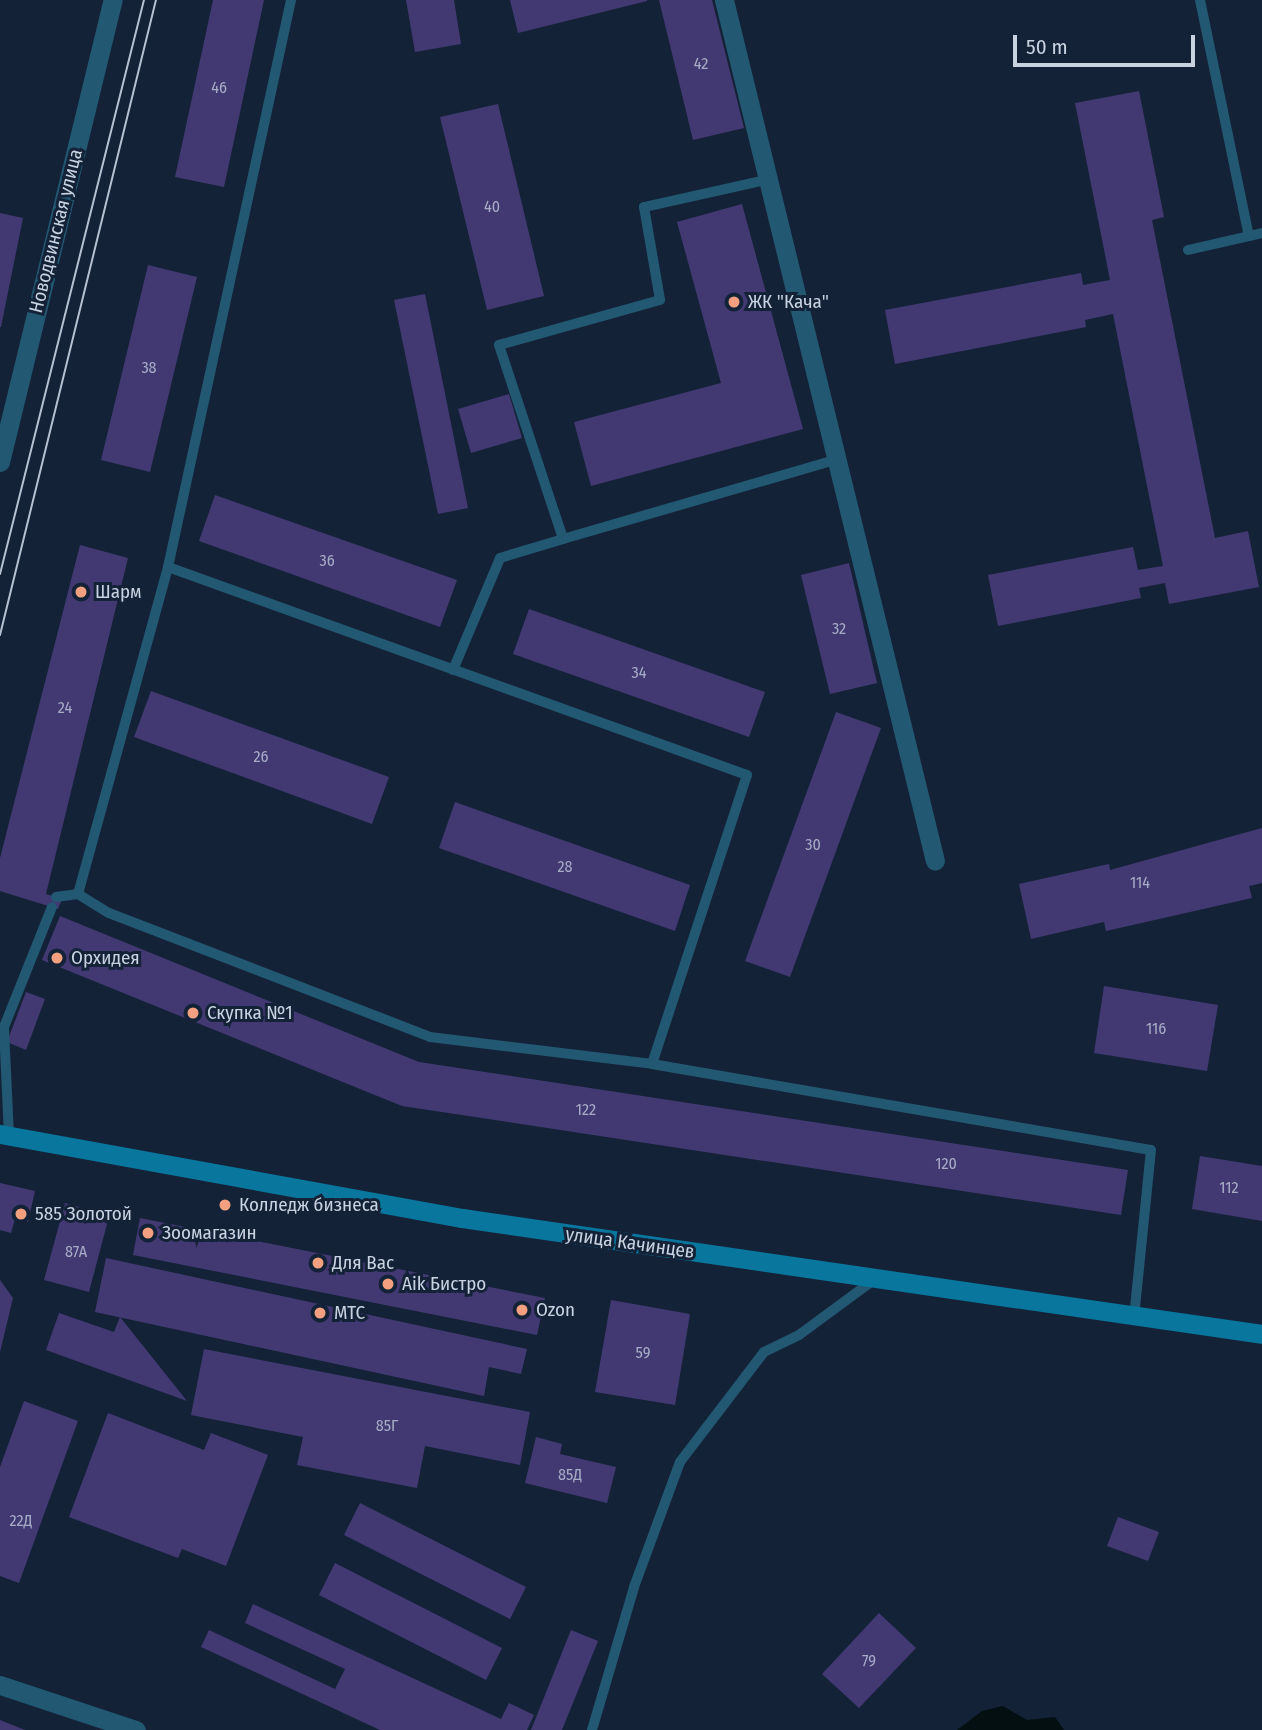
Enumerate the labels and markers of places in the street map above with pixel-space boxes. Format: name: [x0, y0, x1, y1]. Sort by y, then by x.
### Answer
place label: ЖК "Кача": [748, 291, 829, 313]
marker: ЖК "Кача": [726, 294, 742, 310]
place label: Шарм: [95, 581, 142, 603]
marker: Шарм: [73, 584, 89, 600]
place label: Орхидея: [71, 947, 140, 969]
marker: Орхидея: [49, 950, 65, 966]
place label: Скупка №1: [207, 1002, 293, 1024]
marker: Скупка №1: [185, 1005, 201, 1021]
place label: Колледж бизнеса: [239, 1194, 379, 1216]
marker: Колледж бизнеса: [217, 1197, 233, 1213]
place label: 585 Золотой: [35, 1203, 132, 1225]
marker: 585 Золотой: [13, 1206, 29, 1222]
place label: Зоомагазин: [162, 1222, 257, 1244]
marker: Зоомагазин: [140, 1225, 156, 1241]
place label: Для Вас: [332, 1252, 394, 1274]
marker: Для Вас: [310, 1255, 326, 1271]
place label: Aik Бистро: [402, 1273, 486, 1295]
marker: Aik Бистро: [380, 1276, 396, 1292]
place label: Ozon: [536, 1299, 575, 1321]
place label: МТС: [334, 1302, 365, 1324]
marker: Ozon: [514, 1302, 530, 1318]
marker: МТС: [312, 1305, 328, 1321]

